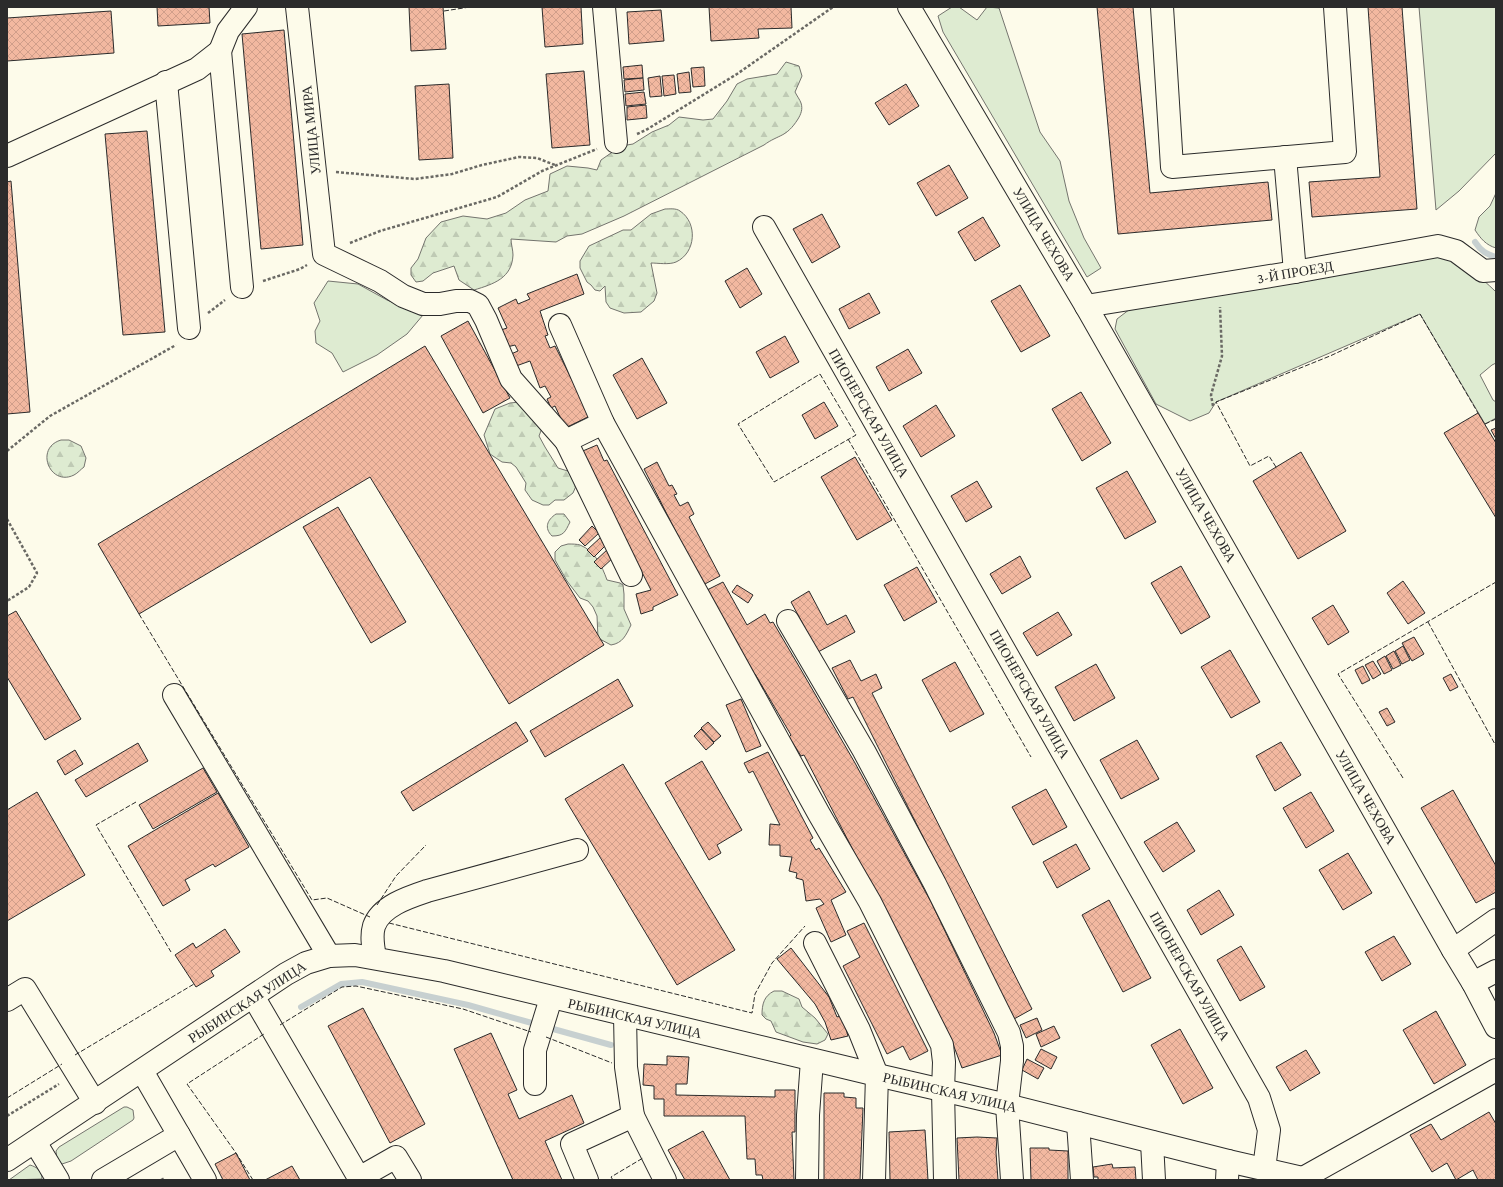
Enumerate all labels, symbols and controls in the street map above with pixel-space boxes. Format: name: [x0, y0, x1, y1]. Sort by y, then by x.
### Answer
street label: УЛИЦА МИРА: [298, 84, 324, 175]
street label: УЛИЦА ЧЕХОВА: [1010, 184, 1079, 285]
street label: 3-Й ПРОЕЗД: [1256, 257, 1335, 287]
street label: ПИОНЕРСКАЯ УЛИЦА: [826, 346, 913, 481]
street label: УЛИЦА ЧЕХОВА: [1172, 465, 1240, 566]
street label: ПИОНЕРСКАЯ УЛИЦА: [987, 627, 1074, 762]
street label: УЛИЦА ЧЕХОВА: [1332, 747, 1400, 848]
street label: ПИОНЕРСКАЯ УЛИЦА: [1147, 909, 1234, 1044]
street label: РЫБИНСКАЯ УЛИЦА: [185, 957, 310, 1046]
street label: РЫБИНСКАЯ УЛИЦА: [566, 995, 704, 1041]
street label: РЫБИНСКАЯ УЛИЦА: [881, 1069, 1019, 1115]

